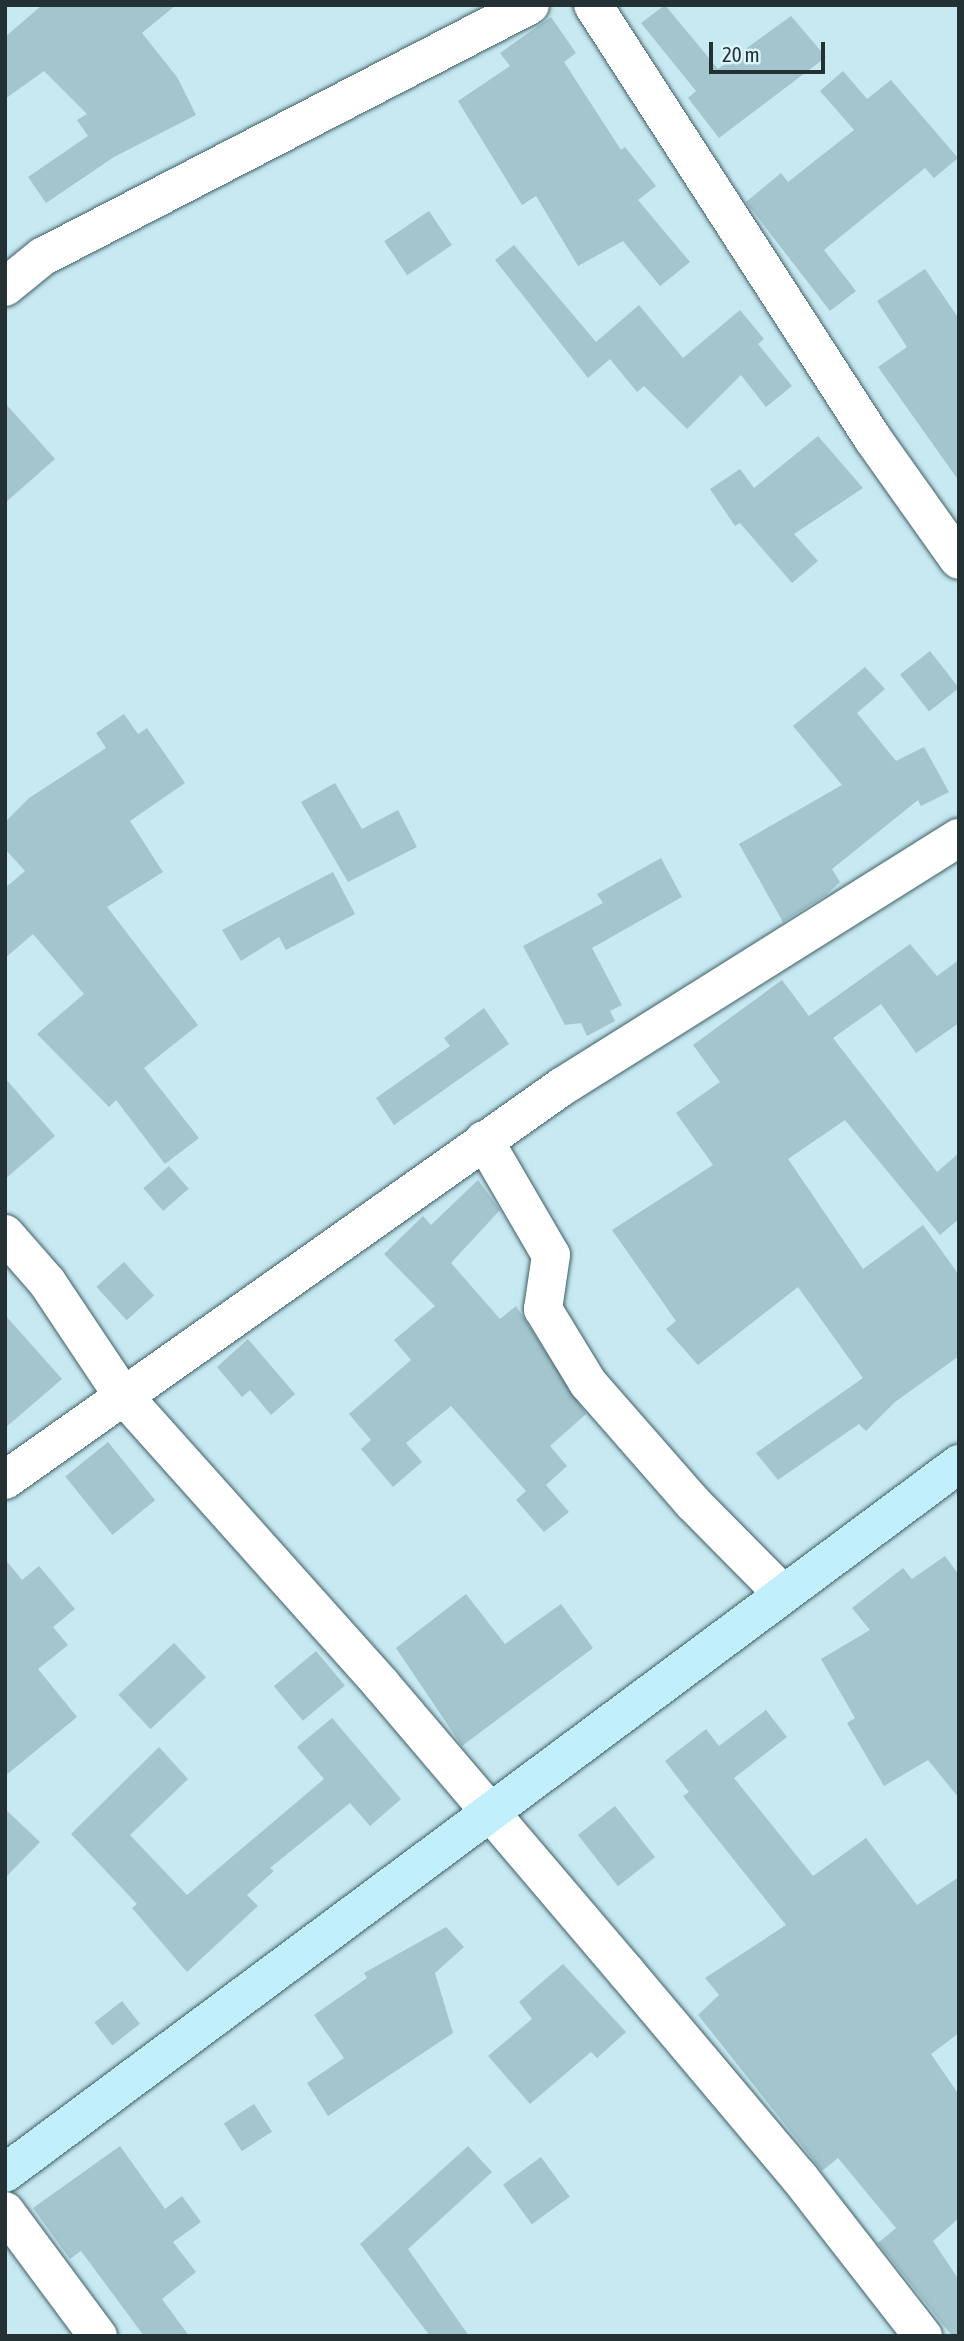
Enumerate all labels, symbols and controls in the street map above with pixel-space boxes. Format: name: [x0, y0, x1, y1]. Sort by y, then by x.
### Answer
scale bar: [712, 28, 828, 72]
text: 20 m: [722, 42, 760, 66]

